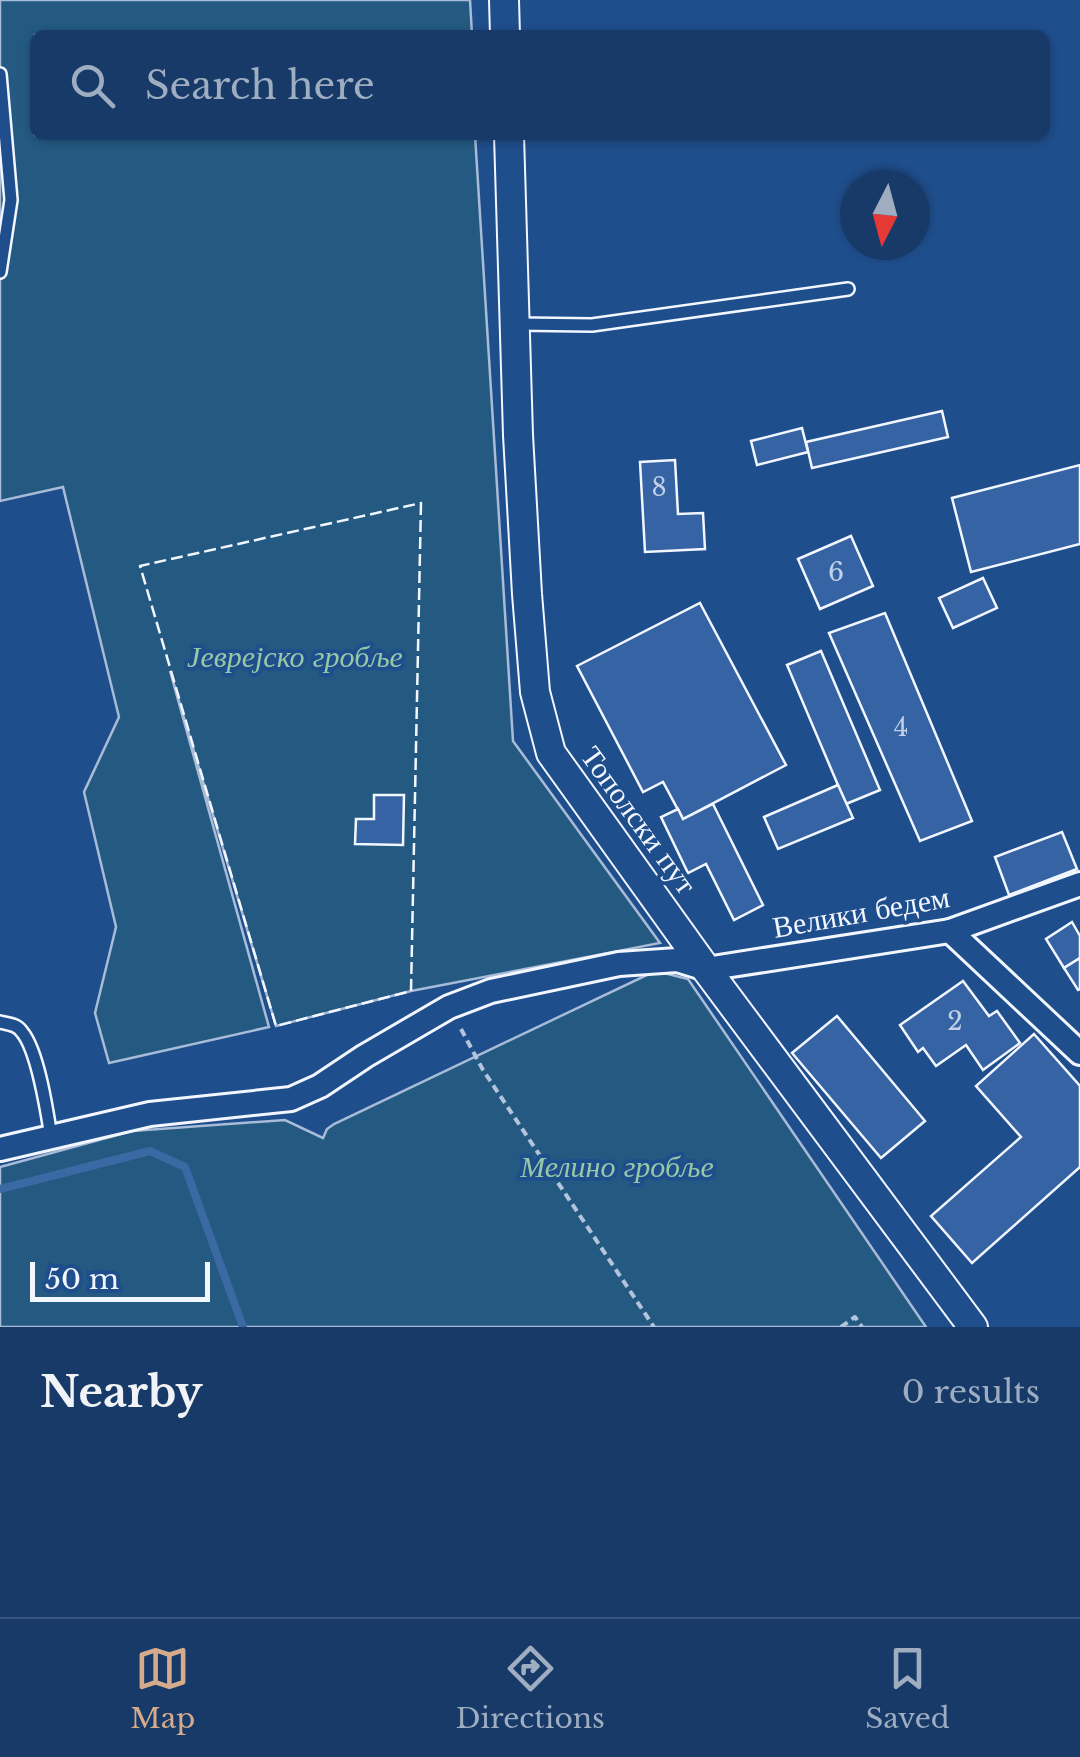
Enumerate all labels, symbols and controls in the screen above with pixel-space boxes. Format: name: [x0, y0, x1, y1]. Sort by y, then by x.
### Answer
search box: [30, 30, 1050, 140]
icon: search: [65, 58, 120, 113]
text: Search here: [145, 62, 375, 109]
north arrow: [840, 170, 930, 260]
house number: 8: [651, 472, 667, 503]
house number: 6: [828, 557, 844, 588]
park label: Јеврејско гробље: [187, 638, 403, 675]
house number: 4: [894, 712, 908, 743]
street label: Тополски пут: [573, 739, 705, 901]
street label: Велики бедем: [770, 878, 952, 946]
house number: 2: [947, 1006, 963, 1037]
park label: Мелино гробље: [519, 1148, 714, 1185]
scale bar: [30, 1257, 210, 1302]
text: 50 m: [45, 1262, 119, 1297]
text: Nearby: [40, 1366, 203, 1418]
text: 0 results: [902, 1372, 1040, 1412]
tab: Map: [130, 1641, 195, 1736]
tab: Directions: [456, 1641, 605, 1736]
tab: Saved: [865, 1641, 950, 1736]

